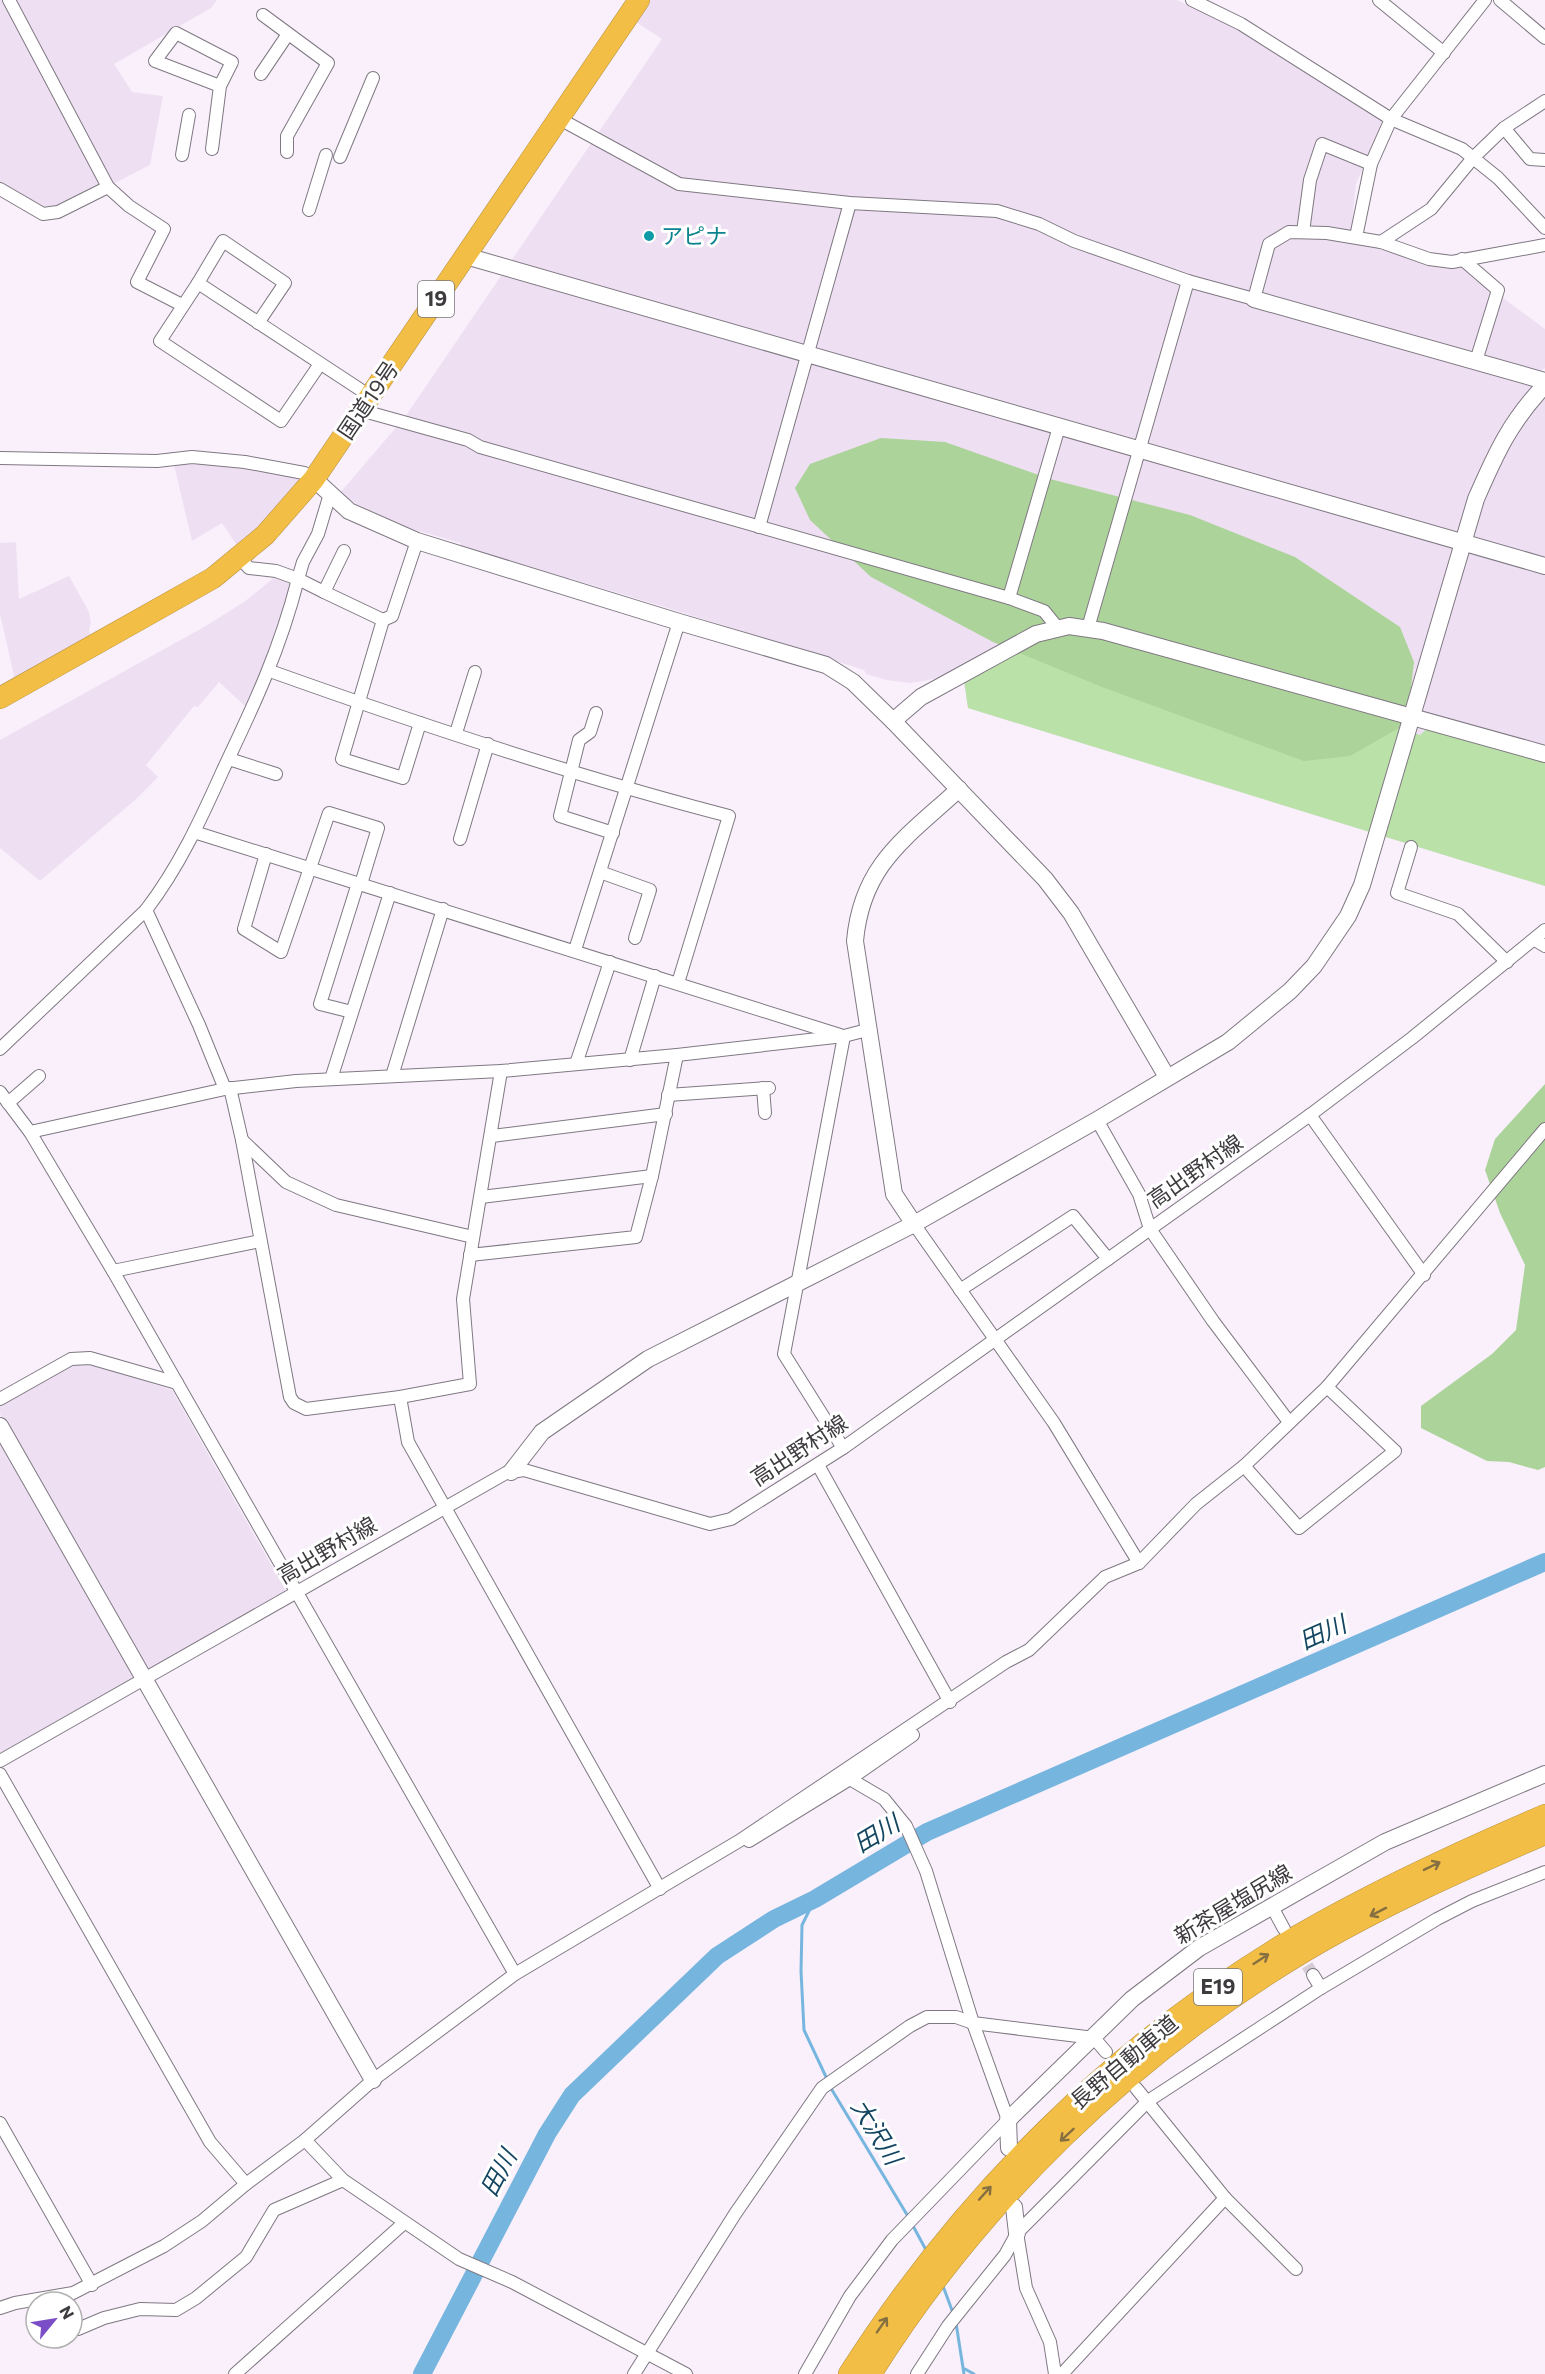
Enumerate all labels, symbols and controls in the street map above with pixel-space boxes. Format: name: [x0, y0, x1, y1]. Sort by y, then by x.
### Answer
place label: アピナ: [661, 222, 727, 249]
marker: アピナ: [642, 229, 656, 243]
road number: 19: [418, 281, 454, 317]
street label: 国道19号: [332, 355, 404, 444]
street label: 高出野村線: [1142, 1128, 1248, 1213]
street label: 高出野村線: [745, 1408, 852, 1491]
street label: 高出野村線: [272, 1510, 381, 1589]
water label: 田川: [1295, 1607, 1353, 1655]
water label: 田川: [848, 1806, 907, 1858]
street label: 新茶屋塩尻線: [1169, 1858, 1296, 1949]
one-way arrow: [1423, 1859, 1441, 1871]
one-way arrow: [1369, 1907, 1387, 1919]
one-way arrow: [1253, 1953, 1270, 1966]
road number: E19: [1194, 1969, 1242, 2005]
street label: 長野自動車道: [1064, 2009, 1183, 2114]
water label: 大沢川: [846, 2093, 910, 2172]
one-way arrow: [1059, 2127, 1074, 2142]
water label: 田川: [474, 2142, 523, 2200]
one-way arrow: [978, 2186, 992, 2201]
north arrow: [24, 2290, 84, 2350]
text: N: [56, 2302, 79, 2322]
one-way arrow: [876, 2318, 888, 2334]

